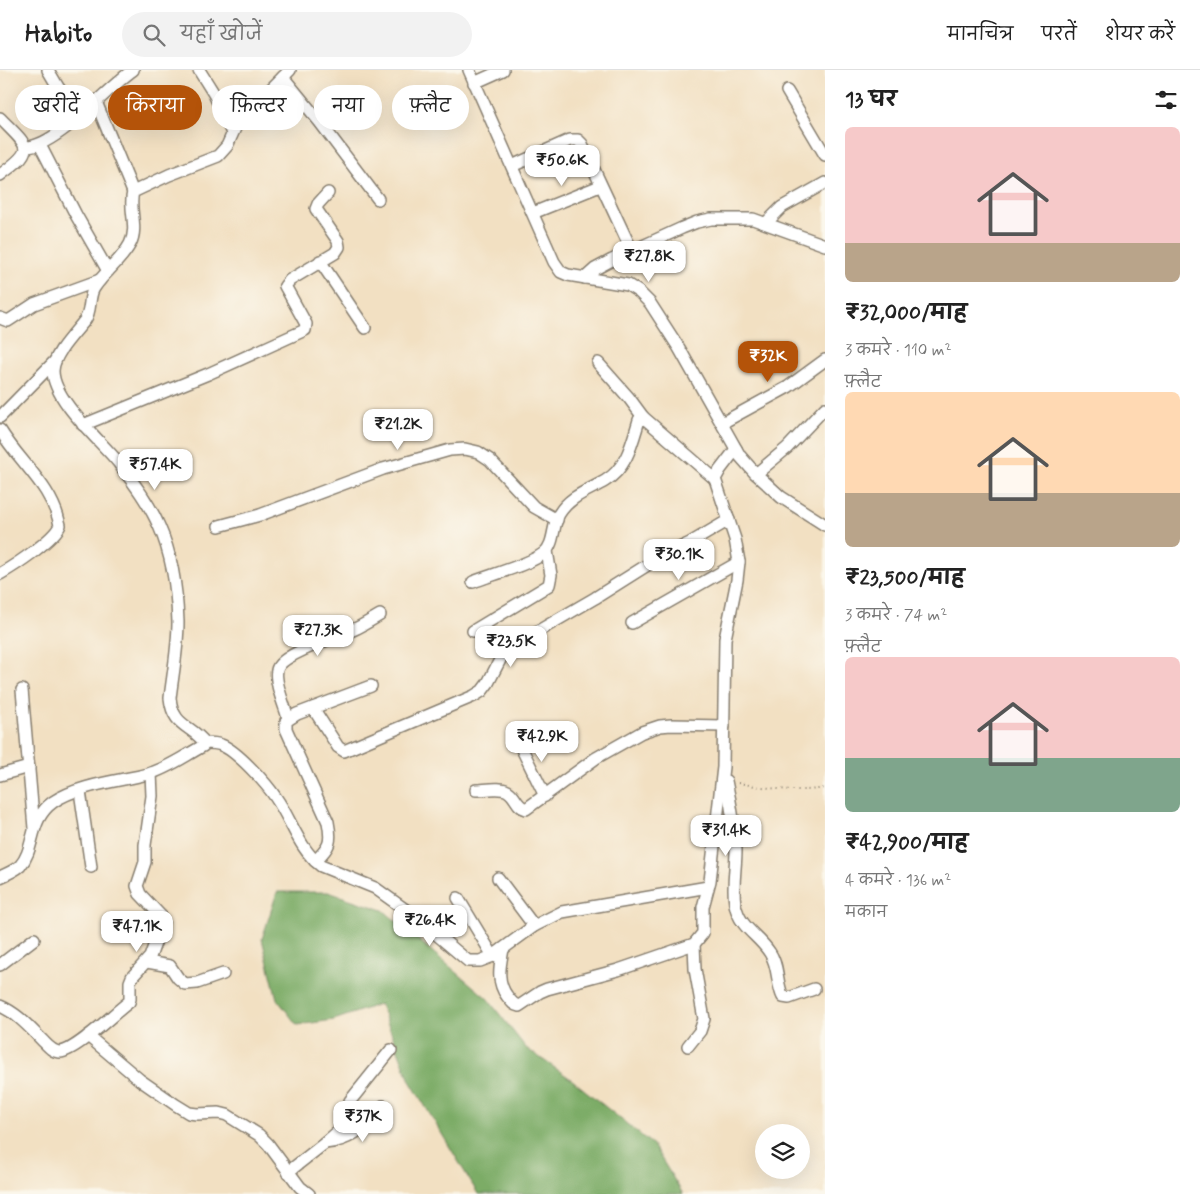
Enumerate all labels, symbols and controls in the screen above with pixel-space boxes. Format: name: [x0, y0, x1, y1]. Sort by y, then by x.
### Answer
search box: [122, 12, 472, 57]
text: Habito: [25, 19, 92, 50]
icon: search: [140, 21, 168, 49]
text: यहाँ खोजें: [180, 22, 262, 47]
text: मानचित्र: [947, 23, 1013, 47]
text: परतें: [1041, 23, 1077, 47]
text: शेयर करें: [1105, 23, 1175, 47]
chip: खरीदें: [15, 85, 98, 130]
chip: किराया: [108, 85, 202, 130]
chip: फ़िल्टर: [212, 85, 304, 130]
chip: नया: [314, 85, 382, 130]
chip: फ़्लैट: [392, 85, 469, 130]
text: 13 घर: [845, 86, 897, 114]
icon: filters: [1152, 86, 1180, 114]
pin: ₹50.6K: [521, 144, 603, 187]
text: ₹50.6K: [536, 150, 588, 171]
icon: home: [968, 159, 1058, 249]
pin: ₹27.8K: [608, 240, 690, 283]
text: ₹27.8K: [624, 246, 674, 267]
text: ₹32,000/माह: [845, 299, 967, 327]
pin: ₹32K: [738, 340, 798, 383]
text: 3 कमरे · 110 m²: [845, 340, 952, 361]
text: ₹32K: [749, 346, 787, 367]
text: फ़्लैट: [845, 372, 881, 393]
pin: ₹21.2K: [357, 408, 439, 451]
text: ₹21.2K: [374, 414, 422, 435]
icon: home: [968, 424, 1058, 514]
pin: ₹57.4K: [114, 448, 196, 491]
text: ₹57.4K: [129, 454, 181, 475]
pin: ₹30.1K: [638, 538, 720, 581]
text: ₹30.1K: [654, 544, 704, 565]
text: ₹23,500/माह: [845, 564, 965, 592]
text: 3 कमरे · 74 m²: [845, 605, 947, 626]
pin: ₹27.3K: [277, 614, 359, 657]
text: ₹27.3K: [294, 620, 342, 641]
pin: ₹23.5K: [470, 626, 552, 668]
text: ₹23.5K: [486, 631, 536, 652]
text: फ़्लैट: [845, 637, 881, 658]
icon: home: [968, 689, 1058, 779]
pin: ₹42.9K: [501, 720, 583, 763]
text: ₹42.9K: [516, 726, 568, 747]
pin: ₹31.4K: [685, 814, 767, 857]
text: ₹31.4K: [701, 820, 751, 841]
text: ₹42,900/माह: [845, 829, 968, 857]
text: 4 कमरे · 136 m²: [845, 870, 951, 891]
text: मकान: [845, 902, 887, 923]
pin: ₹26.4K: [389, 904, 471, 947]
pin: ₹47.1K: [96, 910, 178, 953]
text: ₹26.4K: [404, 910, 456, 931]
text: ₹47.1K: [112, 916, 162, 937]
pin: ₹37K: [333, 1100, 393, 1143]
text: ₹37K: [344, 1106, 382, 1127]
map controls: [755, 1124, 810, 1179]
button: layers: [755, 1124, 810, 1179]

